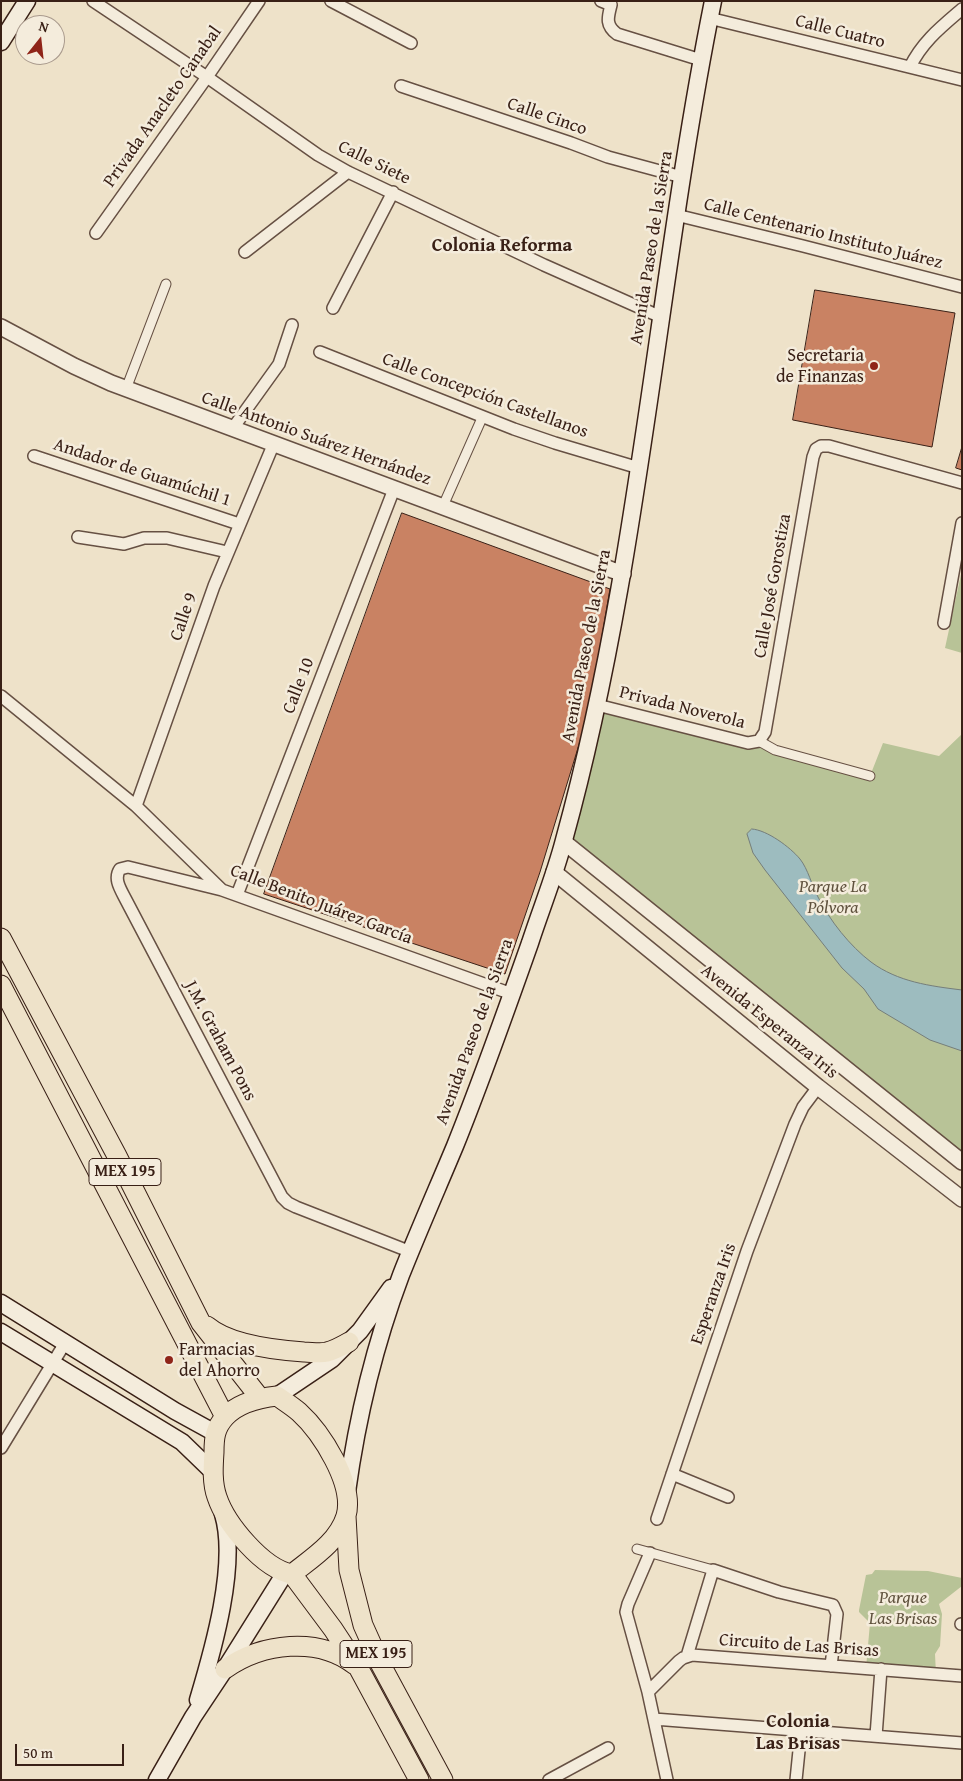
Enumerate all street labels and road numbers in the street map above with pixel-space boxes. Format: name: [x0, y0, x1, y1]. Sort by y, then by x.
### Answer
street label: Calle Cuatro: [793, 10, 887, 54]
street label: Privada Anacleto Canabal: [99, 22, 227, 192]
street label: Calle Cinco: [504, 93, 590, 141]
street label: Calle Siete: [334, 136, 414, 190]
street label: Avenida Paseo de la Sierra: [626, 149, 678, 347]
street label: Calle Centenario Instituto Juárez: [701, 194, 945, 274]
street label: Calle Concepción Castellanos: [379, 349, 591, 443]
street label: Calle Antonio Suárez Hernández: [198, 387, 434, 491]
street label: Andador de Guamúchil 1: [51, 434, 233, 512]
street label: Calle José Gorostiza: [750, 512, 796, 660]
street label: Avenida Paseo de la Sierra: [558, 548, 616, 744]
street label: Calle 9: [166, 590, 202, 644]
street label: Calle 10: [278, 655, 320, 717]
street label: Privada Noverola: [617, 682, 747, 734]
street label: Calle Benito Juárez García: [227, 860, 415, 950]
street label: Avenida Paseo de la Sierra: [431, 936, 519, 1128]
street label: Avenida Esperanza Iris: [696, 960, 842, 1084]
street label: J.M. Graham Pons: [179, 977, 261, 1105]
road number: MEX 195: [89, 1158, 161, 1186]
street label: Esperanza Iris: [687, 1240, 741, 1348]
street label: Circuito de Las Brisas: [718, 1630, 880, 1662]
road number: MEX 195: [340, 1640, 412, 1668]

